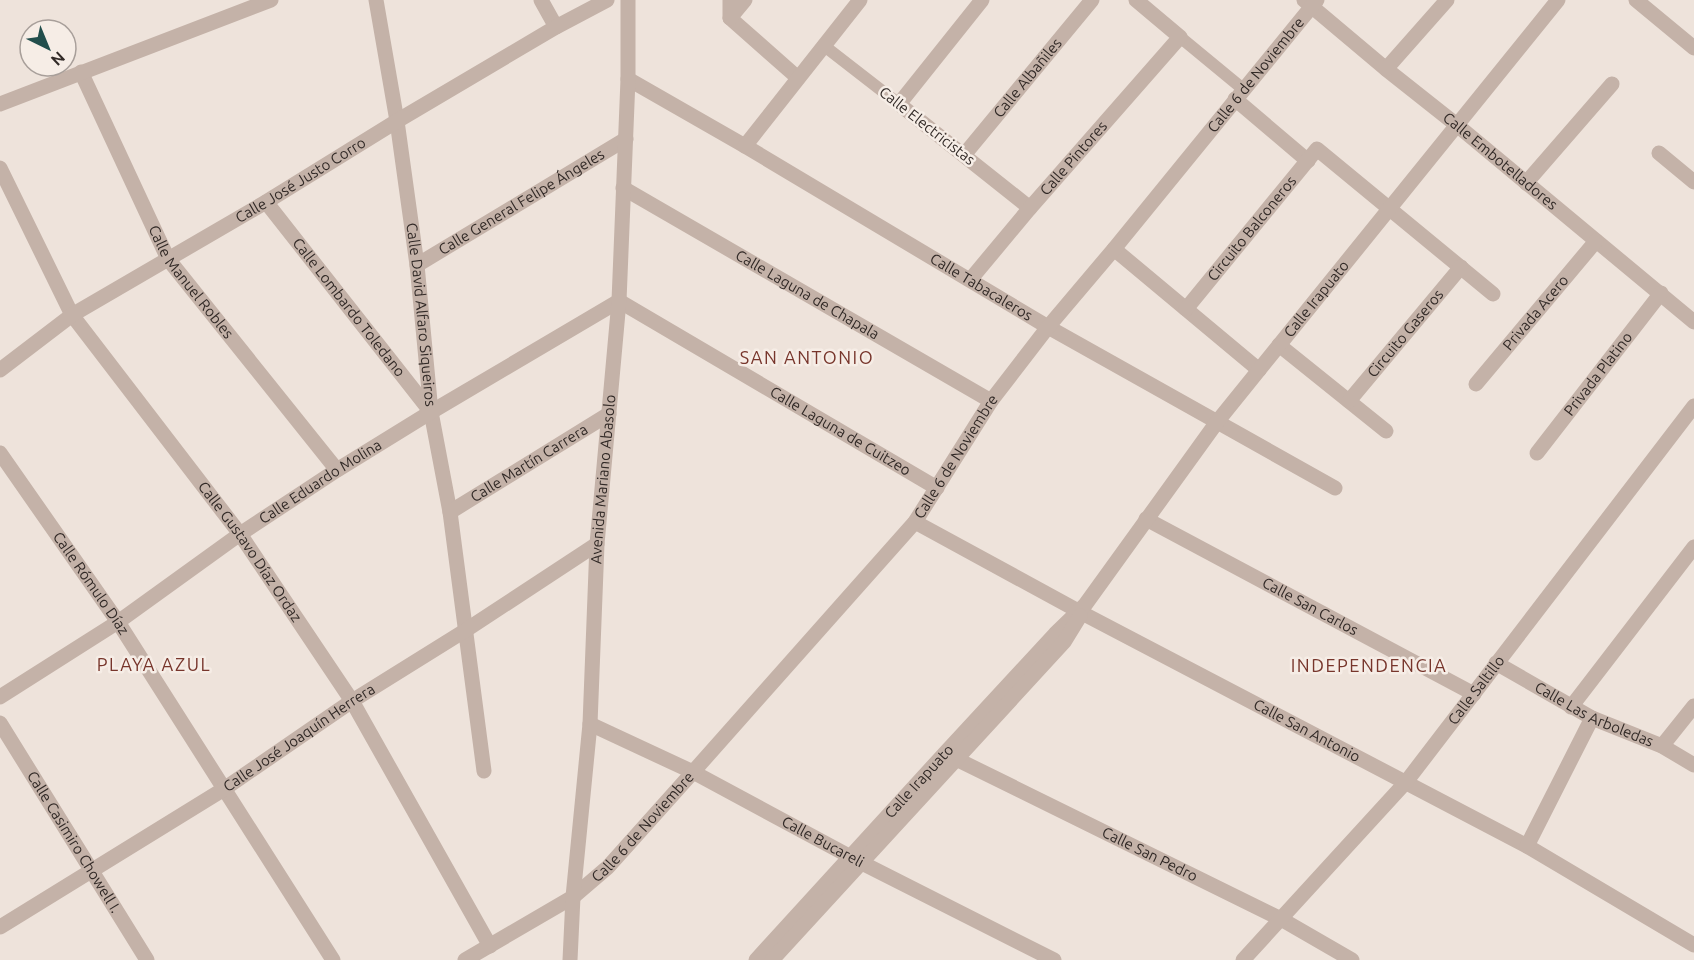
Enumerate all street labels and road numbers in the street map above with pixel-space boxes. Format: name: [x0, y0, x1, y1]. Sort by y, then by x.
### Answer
street label: Calle 6 de Noviembre: [1204, 14, 1307, 136]
street label: Calle Albañiles: [990, 34, 1065, 121]
street label: Calle Electricistas: [876, 83, 978, 168]
street label: Calle Embotelladores: [1440, 109, 1561, 213]
street label: Calle Pintores: [1036, 117, 1110, 198]
street label: Calle José Justo Corro: [232, 133, 369, 226]
street label: Calle General Felipe Ángeles: [435, 145, 607, 258]
street label: Circuito Balconeros: [1204, 172, 1299, 284]
street label: Calle Manuel Robles: [146, 222, 237, 342]
street label: Calle David Alfaro Siqueiros: [403, 222, 439, 407]
street label: Calle Lombardo Toledano: [290, 234, 409, 380]
street label: Calle Laguna de Chapala: [733, 246, 882, 342]
street label: Calle Tabacaleros: [927, 250, 1036, 324]
street label: Calle Irapuato: [1280, 257, 1352, 340]
street label: Privada Acero: [1499, 271, 1572, 353]
street label: Circuito Gaseros: [1363, 286, 1447, 381]
street label: Privada Platino: [1560, 329, 1635, 419]
street label: Calle Laguna de Cuitzeo: [767, 383, 914, 479]
street label: Calle 6 de Noviembre: [910, 391, 1001, 522]
street label: Avenida Mariano Abasolo: [587, 394, 618, 564]
street label: Calle Martín Carrera: [467, 420, 591, 505]
street label: Calle Eduardo Molina: [256, 436, 384, 527]
street label: Calle Gustavo Díaz Ordaz: [195, 478, 306, 625]
street label: Calle Rómulo Díaz: [50, 529, 133, 638]
street label: Calle San Carlos: [1260, 574, 1361, 639]
street label: Calle Saltillo: [1444, 652, 1508, 728]
street label: Calle Las Arboledas: [1532, 678, 1656, 750]
street label: Calle José Joaquín Herrera: [220, 680, 378, 795]
street label: Calle San Antonio: [1251, 695, 1363, 765]
street label: Calle Irapuato: [881, 741, 957, 821]
street label: Calle Casimiro Chowell I.: [24, 768, 125, 916]
street label: Calle 6 de Noviembre: [588, 768, 697, 885]
street label: Calle Bucareli: [779, 812, 867, 870]
street label: Calle San Pedro: [1100, 823, 1201, 885]

